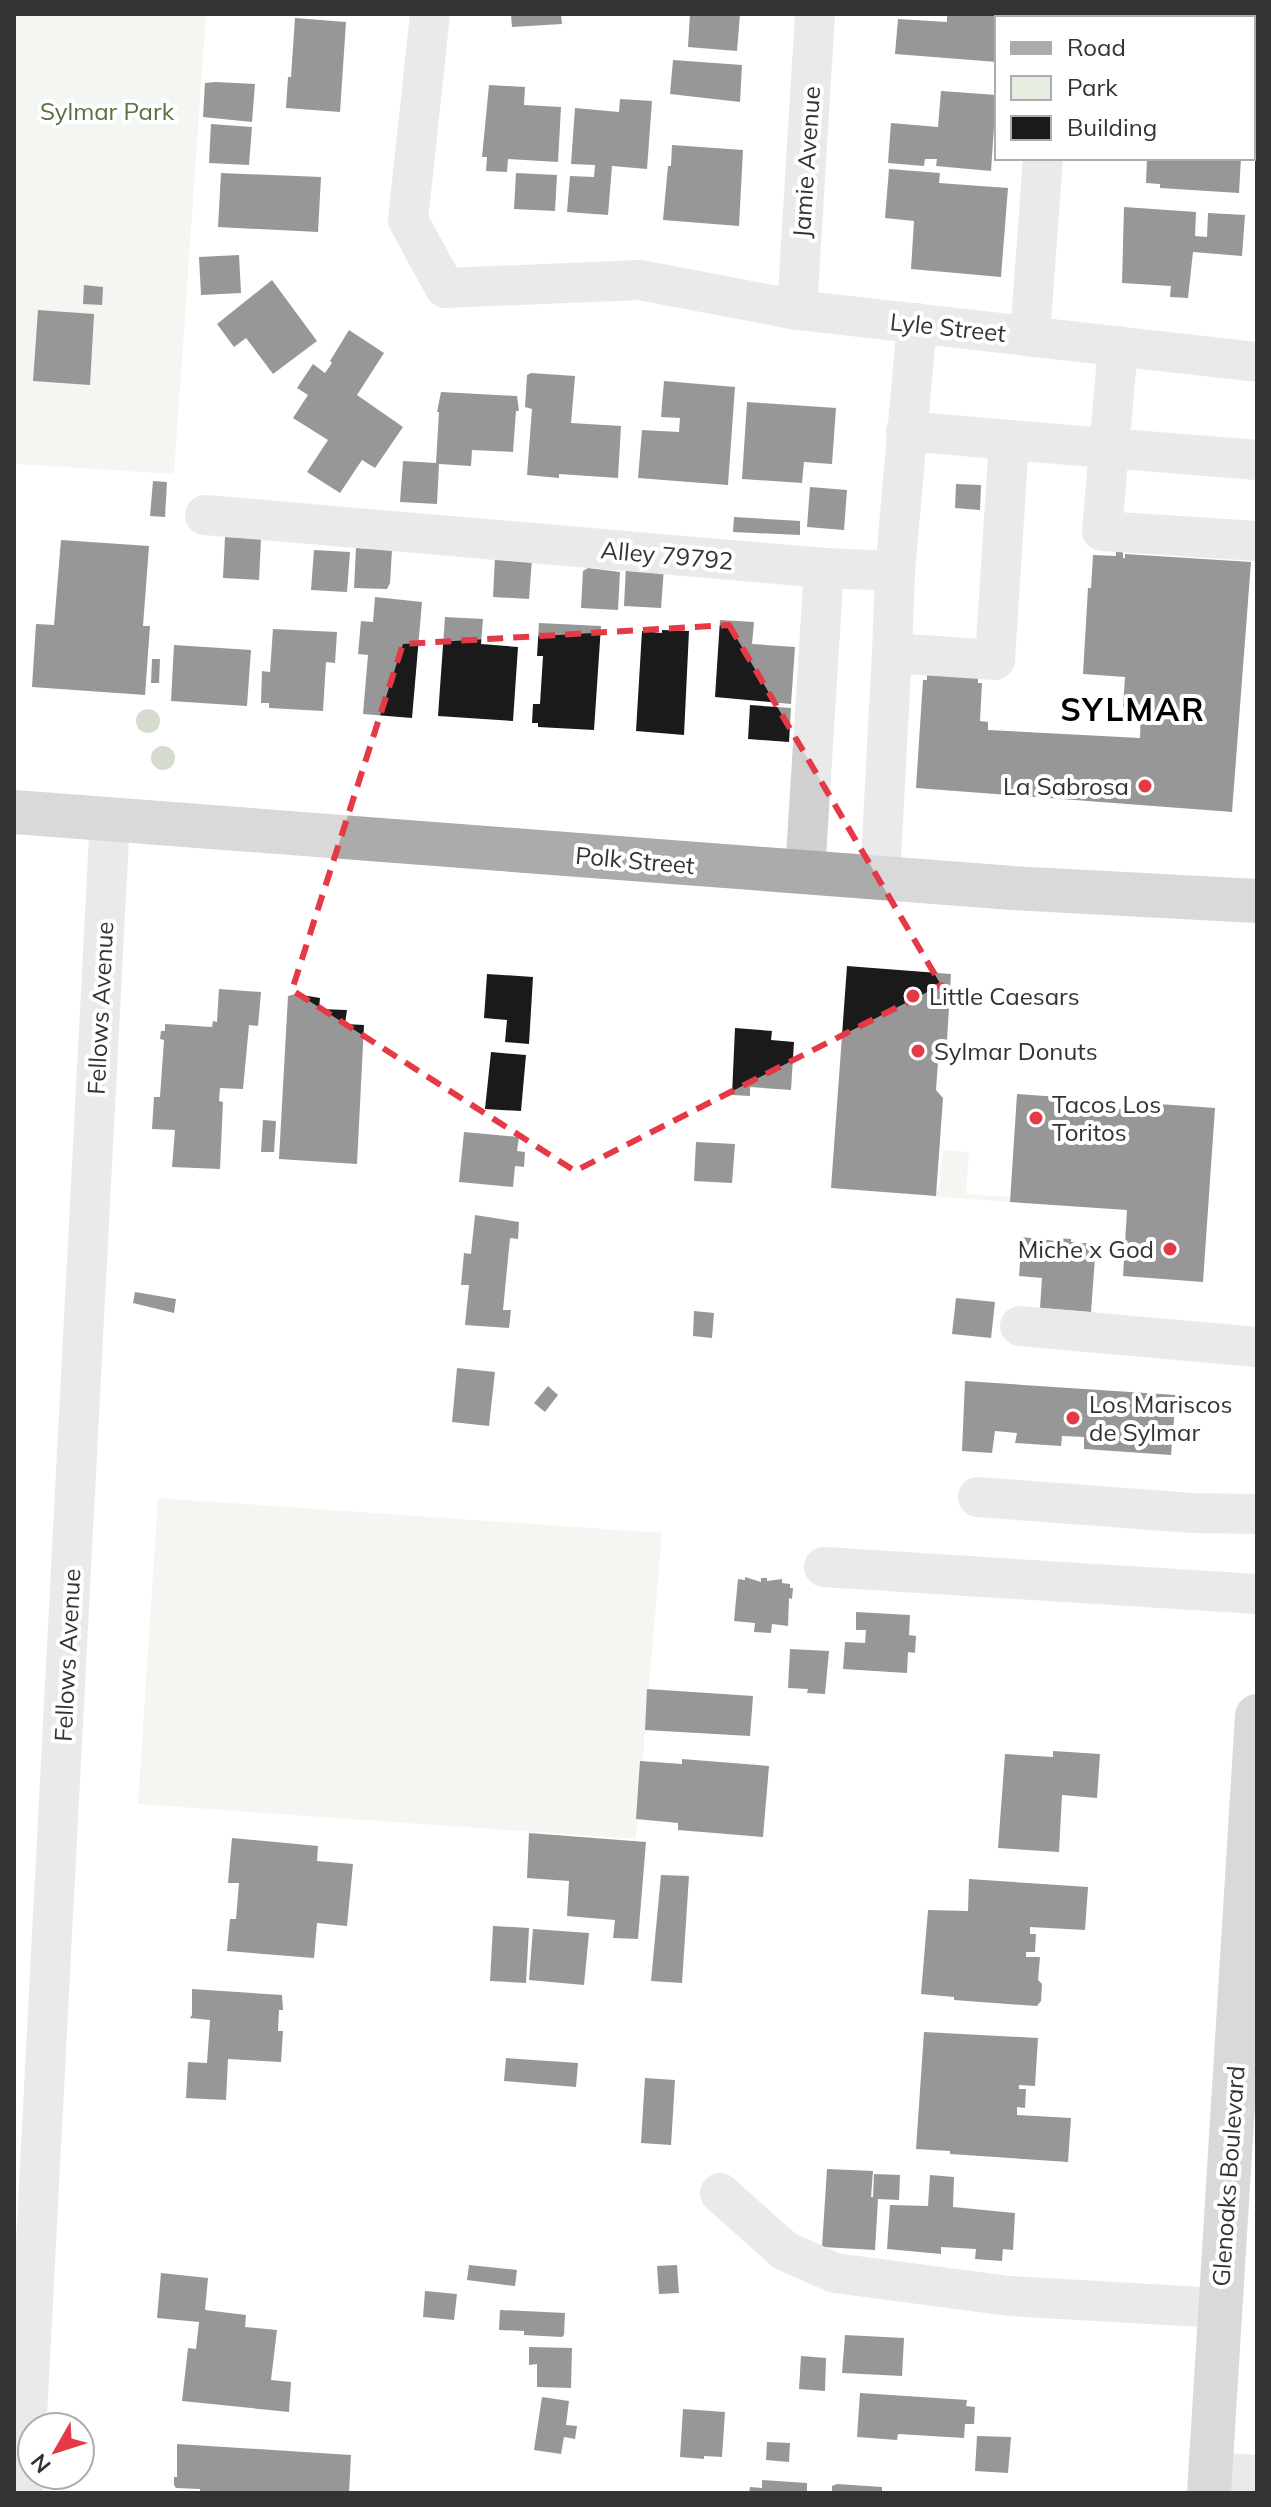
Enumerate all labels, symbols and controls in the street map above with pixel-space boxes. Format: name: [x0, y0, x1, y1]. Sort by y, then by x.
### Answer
legend: [995, 16, 1255, 160]
text: Road: [1067, 32, 1126, 62]
text: Park: [1067, 72, 1118, 102]
street label: Jamie Avenue: [786, 85, 826, 239]
park label: Sylmar Park: [40, 96, 175, 126]
text: Building: [1067, 112, 1157, 142]
street label: Lyle Street: [889, 306, 1007, 348]
street label: Alley 79792: [599, 534, 735, 576]
district label: SYLMAR: [1060, 689, 1206, 729]
place label: La Sabrosa: [1003, 771, 1129, 801]
marker: La Sabrosa: [1136, 777, 1154, 795]
street label: Polk Street: [574, 840, 696, 880]
street label: Fellows Avenue: [80, 921, 120, 1095]
place label: Little Caesars: [929, 981, 1080, 1011]
marker: Little Caesars: [904, 987, 922, 1005]
place label: Sylmar Donuts: [934, 1036, 1098, 1066]
marker: Sylmar Donuts: [909, 1042, 927, 1060]
place label: Tacos Los Toritos: [1052, 1089, 1161, 1147]
marker: Tacos Los Toritos: [1027, 1109, 1045, 1127]
place label: Miche x God: [1018, 1234, 1154, 1264]
marker: Miche x God: [1161, 1240, 1179, 1258]
place label: Los Mariscos de Sylmar: [1089, 1389, 1232, 1447]
marker: Los Mariscos de Sylmar: [1064, 1409, 1082, 1427]
street label: Fellows Avenue: [47, 1568, 87, 1742]
street label: Glenoaks Boulevard: [1205, 2065, 1251, 2287]
north arrow: [16, 2411, 96, 2491]
text: N: [24, 2448, 57, 2479]

